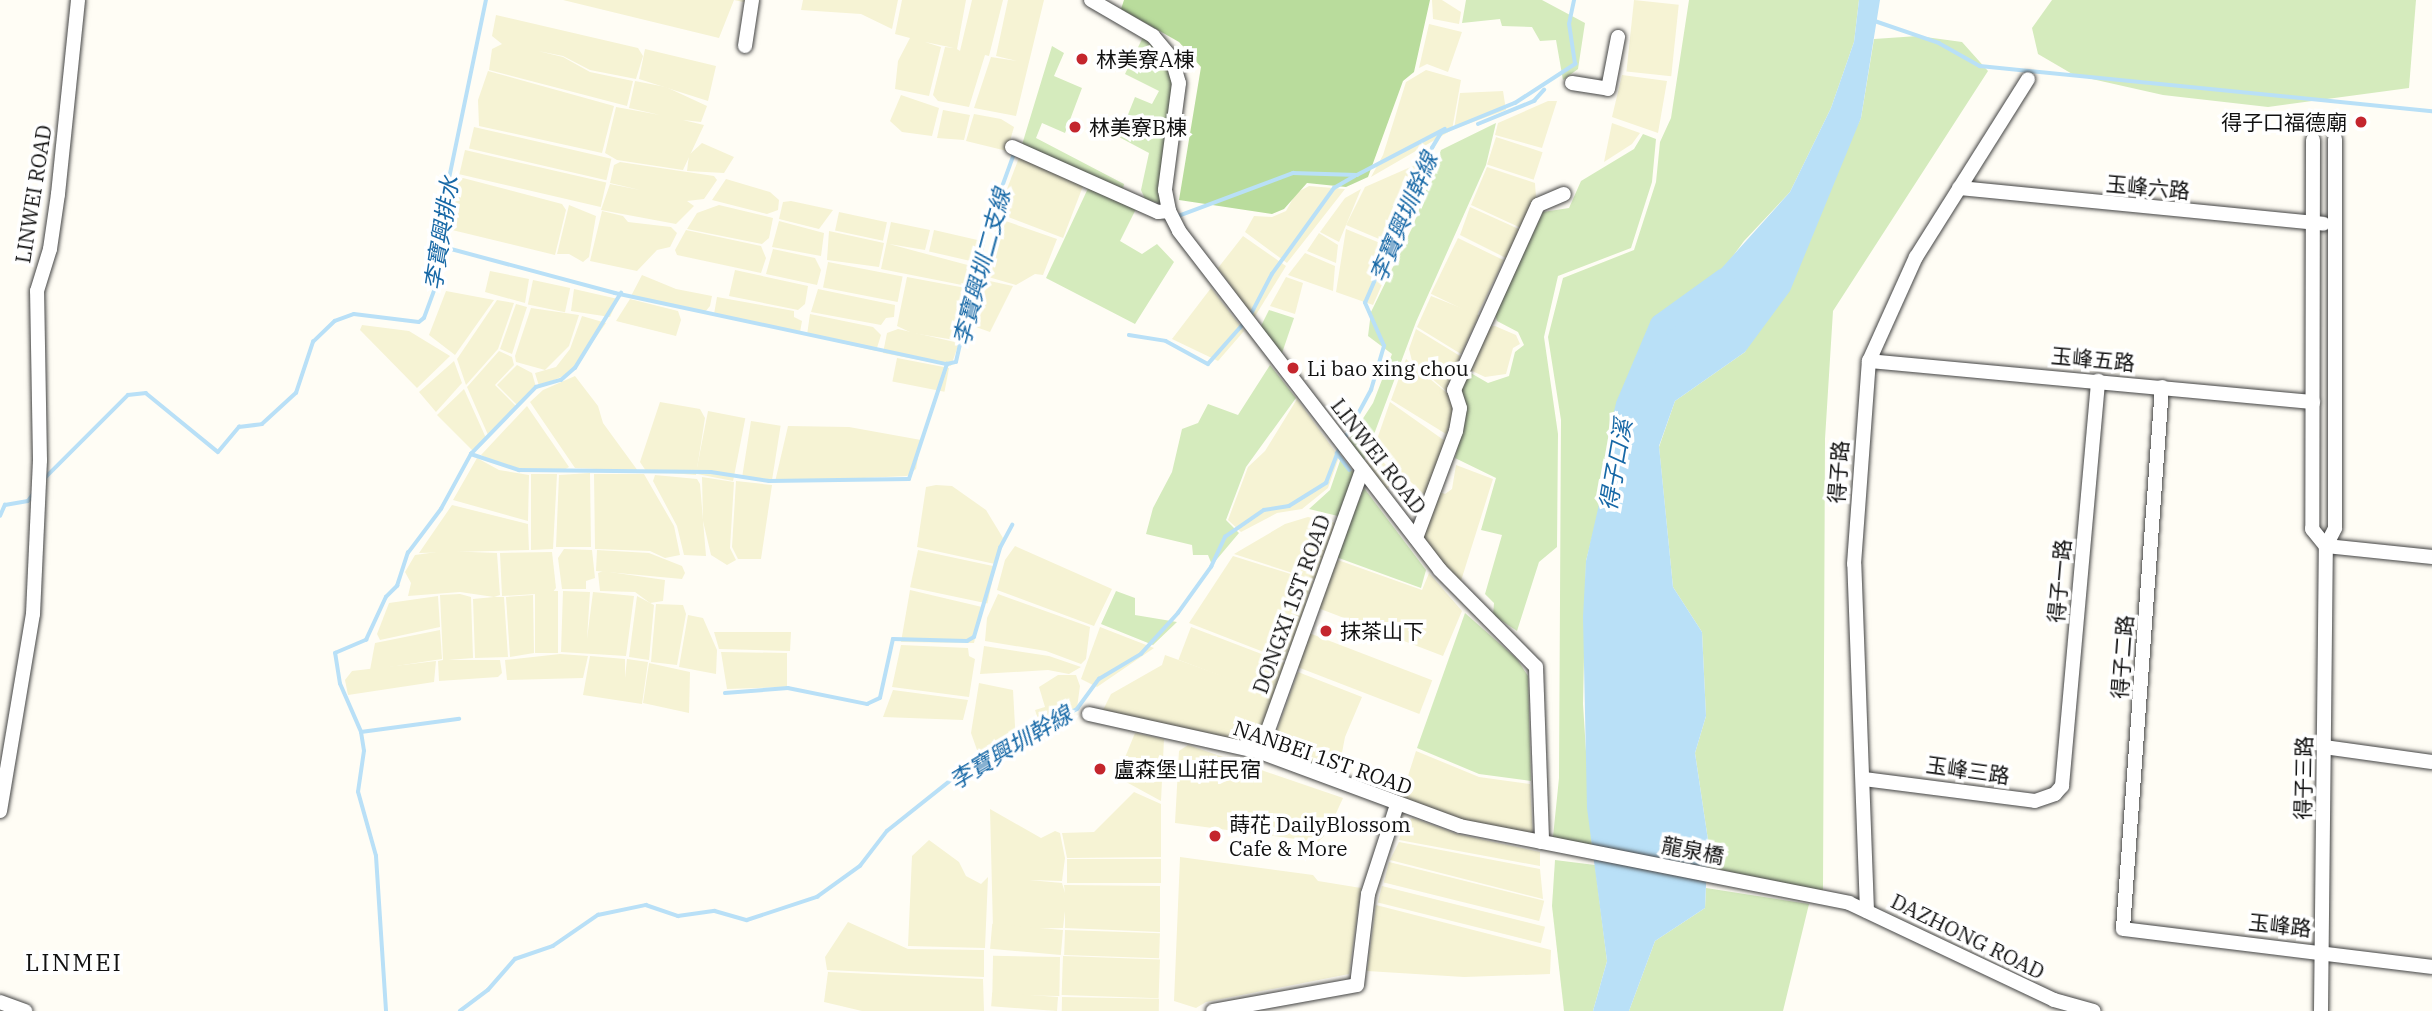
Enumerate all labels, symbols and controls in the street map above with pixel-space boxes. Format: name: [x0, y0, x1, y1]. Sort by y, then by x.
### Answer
place label: 林美寮A棟: [1096, 46, 1194, 72]
marker: 林美寮A棟: [1074, 51, 1090, 67]
place label: 得子口福德廟: [2221, 109, 2347, 135]
place label: 林美寮B棟: [1089, 114, 1187, 140]
marker: 得子口福德廟: [2353, 114, 2369, 130]
marker: 林美寮B棟: [1067, 119, 1083, 135]
street label: LINWEI ROAD: [10, 123, 56, 265]
water label: 李寶興圳幹線: [1363, 148, 1443, 286]
street label: 玉峰六路: [2105, 171, 2191, 203]
water label: 李寶興排水: [418, 174, 464, 292]
water label: 李寶興圳二支線: [947, 186, 1015, 348]
street label: 玉峰五路: [2050, 343, 2136, 375]
place label: Li bao xing chou: [1307, 355, 1469, 381]
marker: Li bao xing chou: [1285, 360, 1301, 376]
street label: LINWEI ROAD: [1326, 393, 1432, 519]
water label: 得子口溪: [1593, 417, 1637, 513]
street label: 得子路: [1823, 440, 1853, 504]
street label: DONGXI 1ST ROAD: [1247, 511, 1335, 697]
street label: 得子一路: [2043, 538, 2075, 624]
street label: 得子二路: [2107, 614, 2137, 700]
place label: 抹茶山下: [1340, 618, 1424, 644]
marker: 抹茶山下: [1318, 623, 1334, 639]
water label: 李寶興圳幹線: [944, 700, 1076, 794]
street label: NANBEI 1ST ROAD: [1230, 715, 1416, 799]
street label: 得子三路: [2290, 736, 2316, 820]
street label: 玉峰三路: [1925, 752, 2011, 788]
place label: 盧森堡山莊民宿: [1114, 756, 1261, 782]
marker: 盧森堡山莊民宿: [1092, 761, 1108, 777]
place label: 蒔花 DailyBlossom Cafe & More: [1229, 811, 1411, 861]
marker: 蒔花 DailyBlossom Cafe & More: [1207, 828, 1223, 844]
street label: 龍泉橋: [1660, 832, 1726, 868]
street label: DAZHONG ROAD: [1887, 888, 2049, 984]
street label: 玉峰路: [2247, 909, 2313, 941]
district label: LINMEI: [26, 949, 122, 977]

